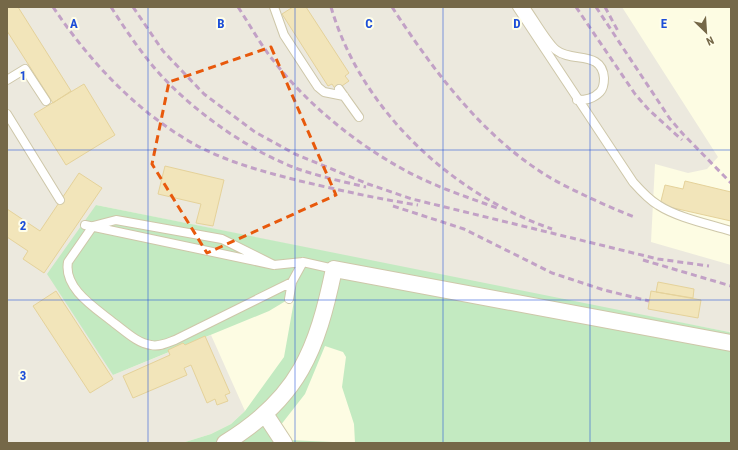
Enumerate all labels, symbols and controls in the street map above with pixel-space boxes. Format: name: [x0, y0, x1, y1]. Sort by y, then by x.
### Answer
north arrow: [686, 12, 726, 52]
text: A: [70, 16, 78, 31]
text: B: [217, 16, 225, 31]
text: C: [365, 16, 373, 31]
text: D: [513, 16, 521, 31]
text: E: [661, 16, 668, 31]
text: N: [704, 33, 716, 48]
text: 1: [20, 68, 26, 83]
text: 2: [20, 218, 27, 233]
text: 3: [20, 368, 26, 383]

